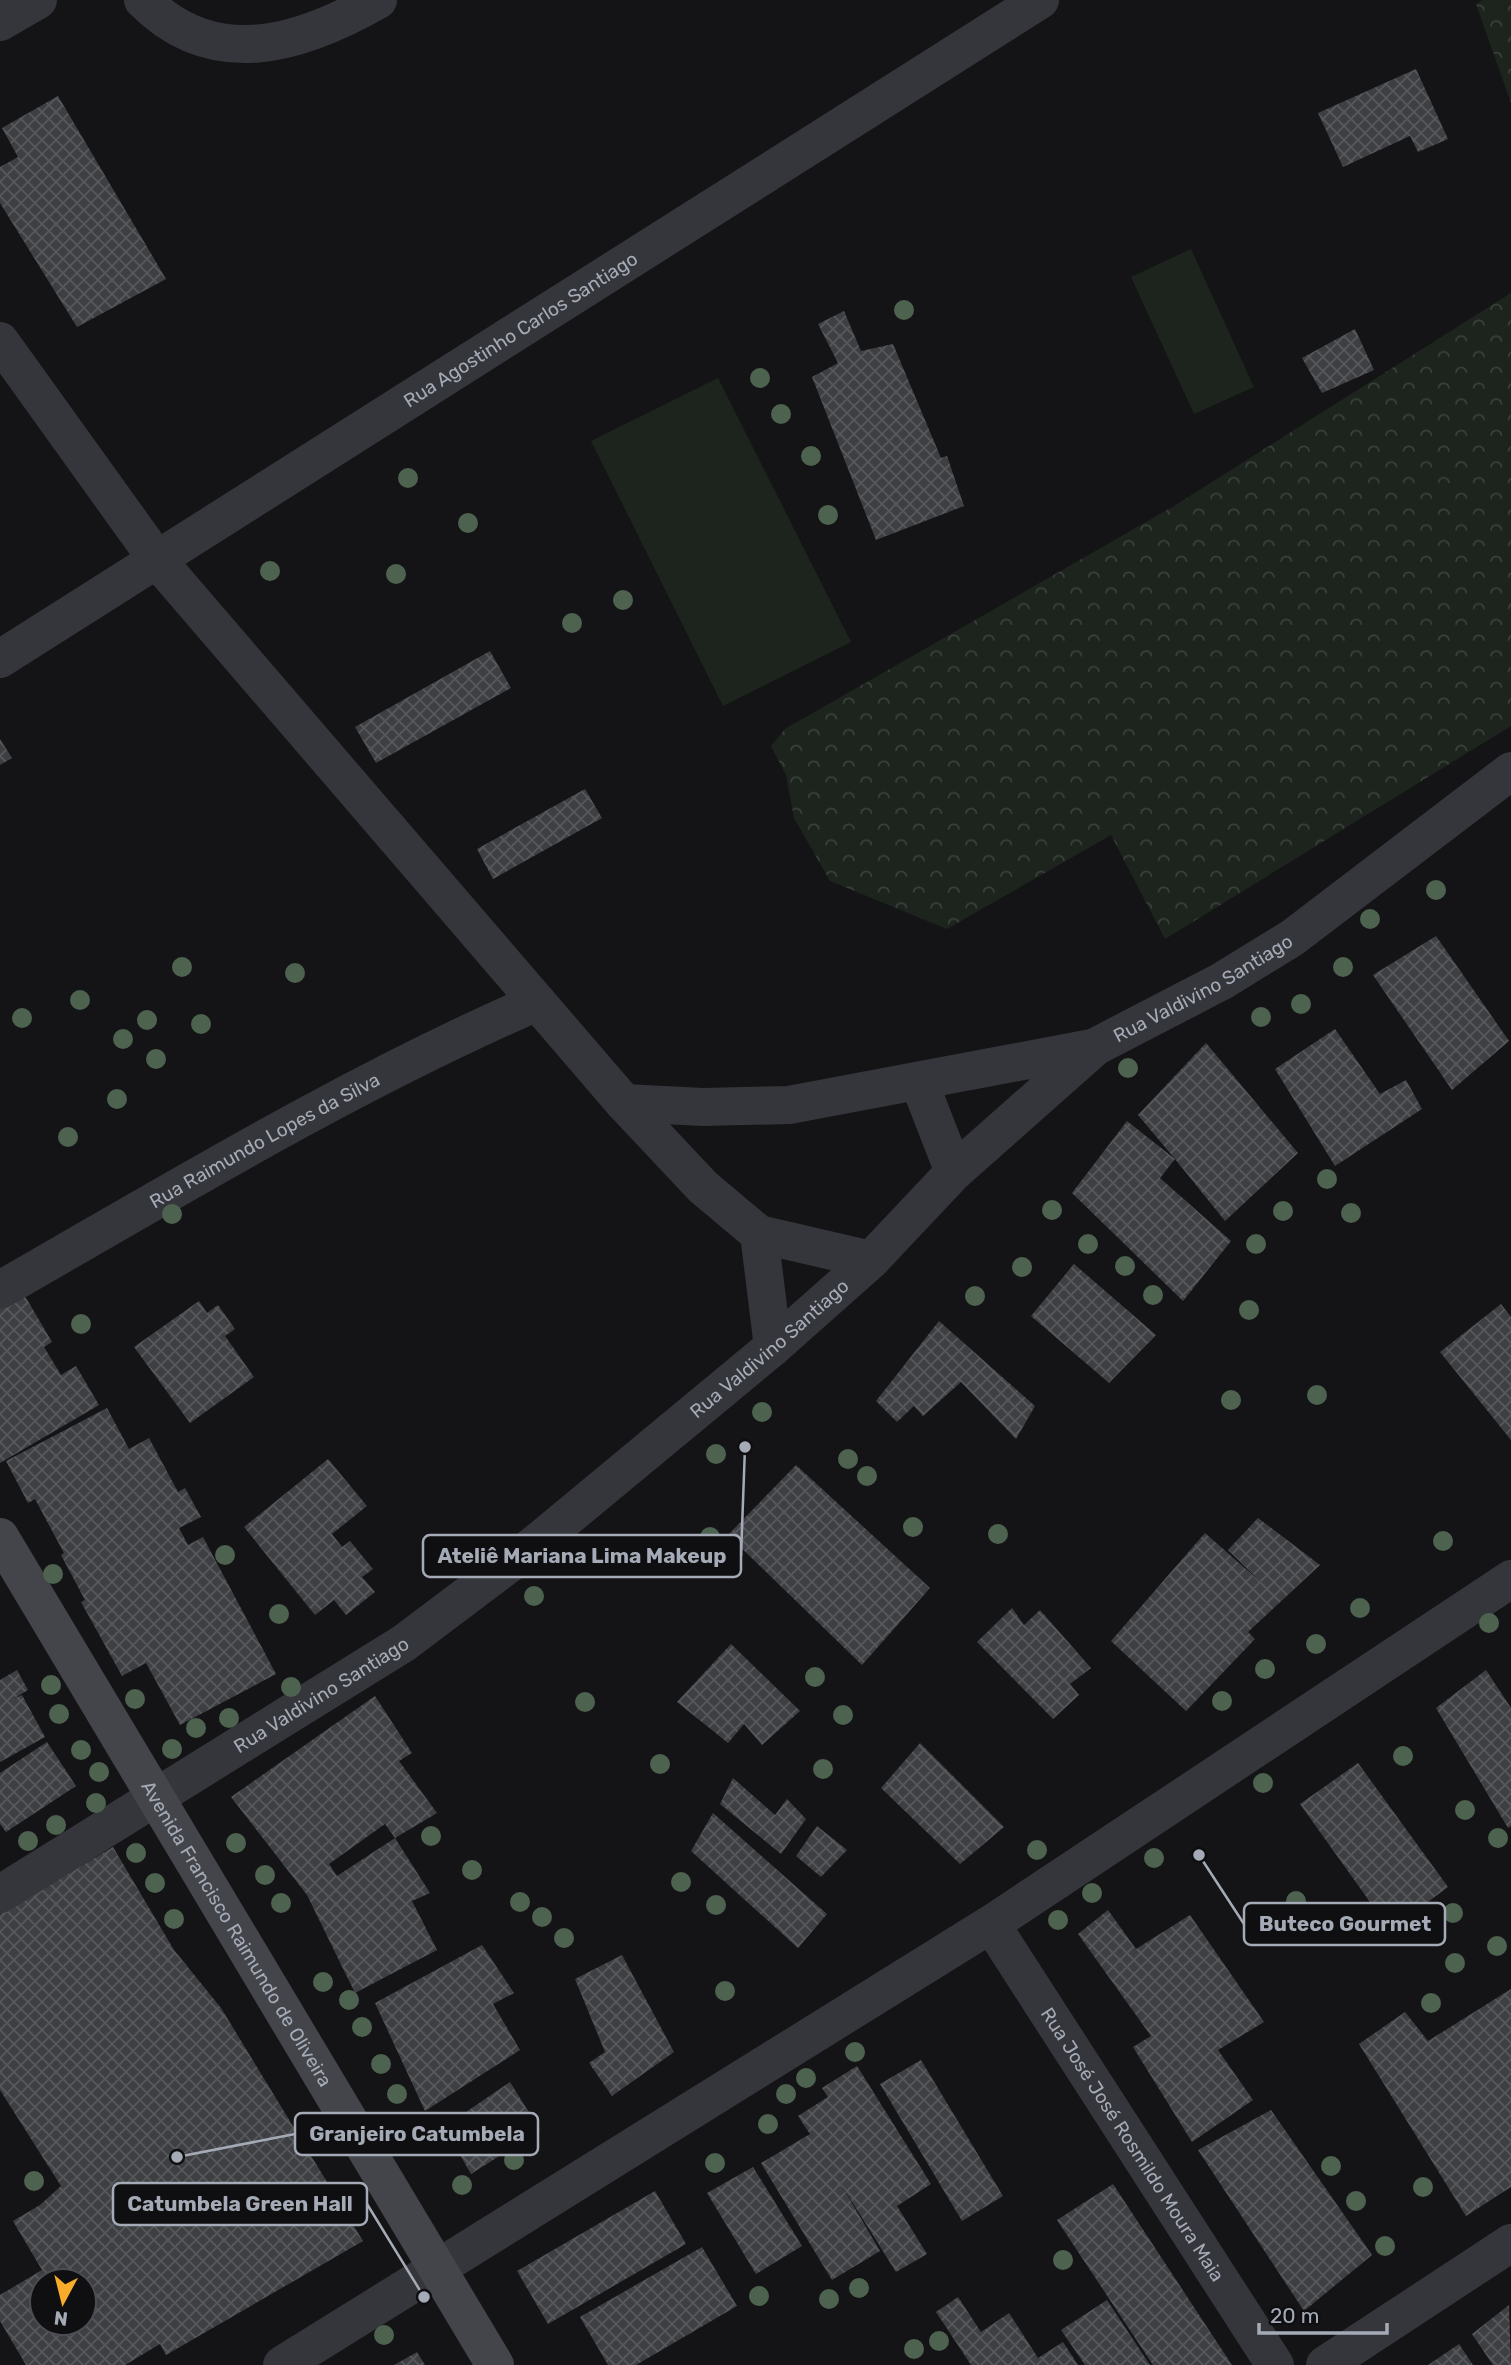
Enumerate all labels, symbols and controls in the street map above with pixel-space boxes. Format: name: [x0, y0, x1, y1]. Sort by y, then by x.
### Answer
street label: Rua Agostinho Carlos Santiago: [399, 247, 642, 412]
street label: Rua Valdivino Santiago: [1109, 929, 1297, 1048]
street label: Rua Raimundo Lopes da Silva: [146, 1068, 384, 1213]
street label: Rua Valdivino Santiago: [685, 1274, 854, 1423]
callout: Ateliê Mariana Lima Makeup: [423, 1535, 741, 1577]
text: Ateliê Mariana Lima Makeup: [437, 1543, 727, 1568]
street label: Rua Valdivino Santiago: [230, 1632, 413, 1758]
street label: Avenida Francisco Raimundo de Oliveira: [136, 1777, 337, 2091]
callout: Buteco Gourmet: [1244, 1903, 1445, 1945]
text: Buteco Gourmet: [1259, 1911, 1432, 1936]
street label: Rua José José Rosmildo Moura Maia: [1036, 2003, 1229, 2286]
callout: Granjeiro Catumbela: [295, 2113, 538, 2155]
text: Granjeiro Catumbela: [309, 2121, 525, 2146]
callout: Catumbela Green Hall: [113, 2183, 367, 2225]
text: Catumbela Green Hall: [127, 2191, 353, 2216]
north arrow: [28, 2267, 98, 2337]
scale bar: [1259, 2292, 1387, 2336]
text: 20 m: [1270, 2303, 1319, 2328]
text: N: [53, 2306, 69, 2331]

